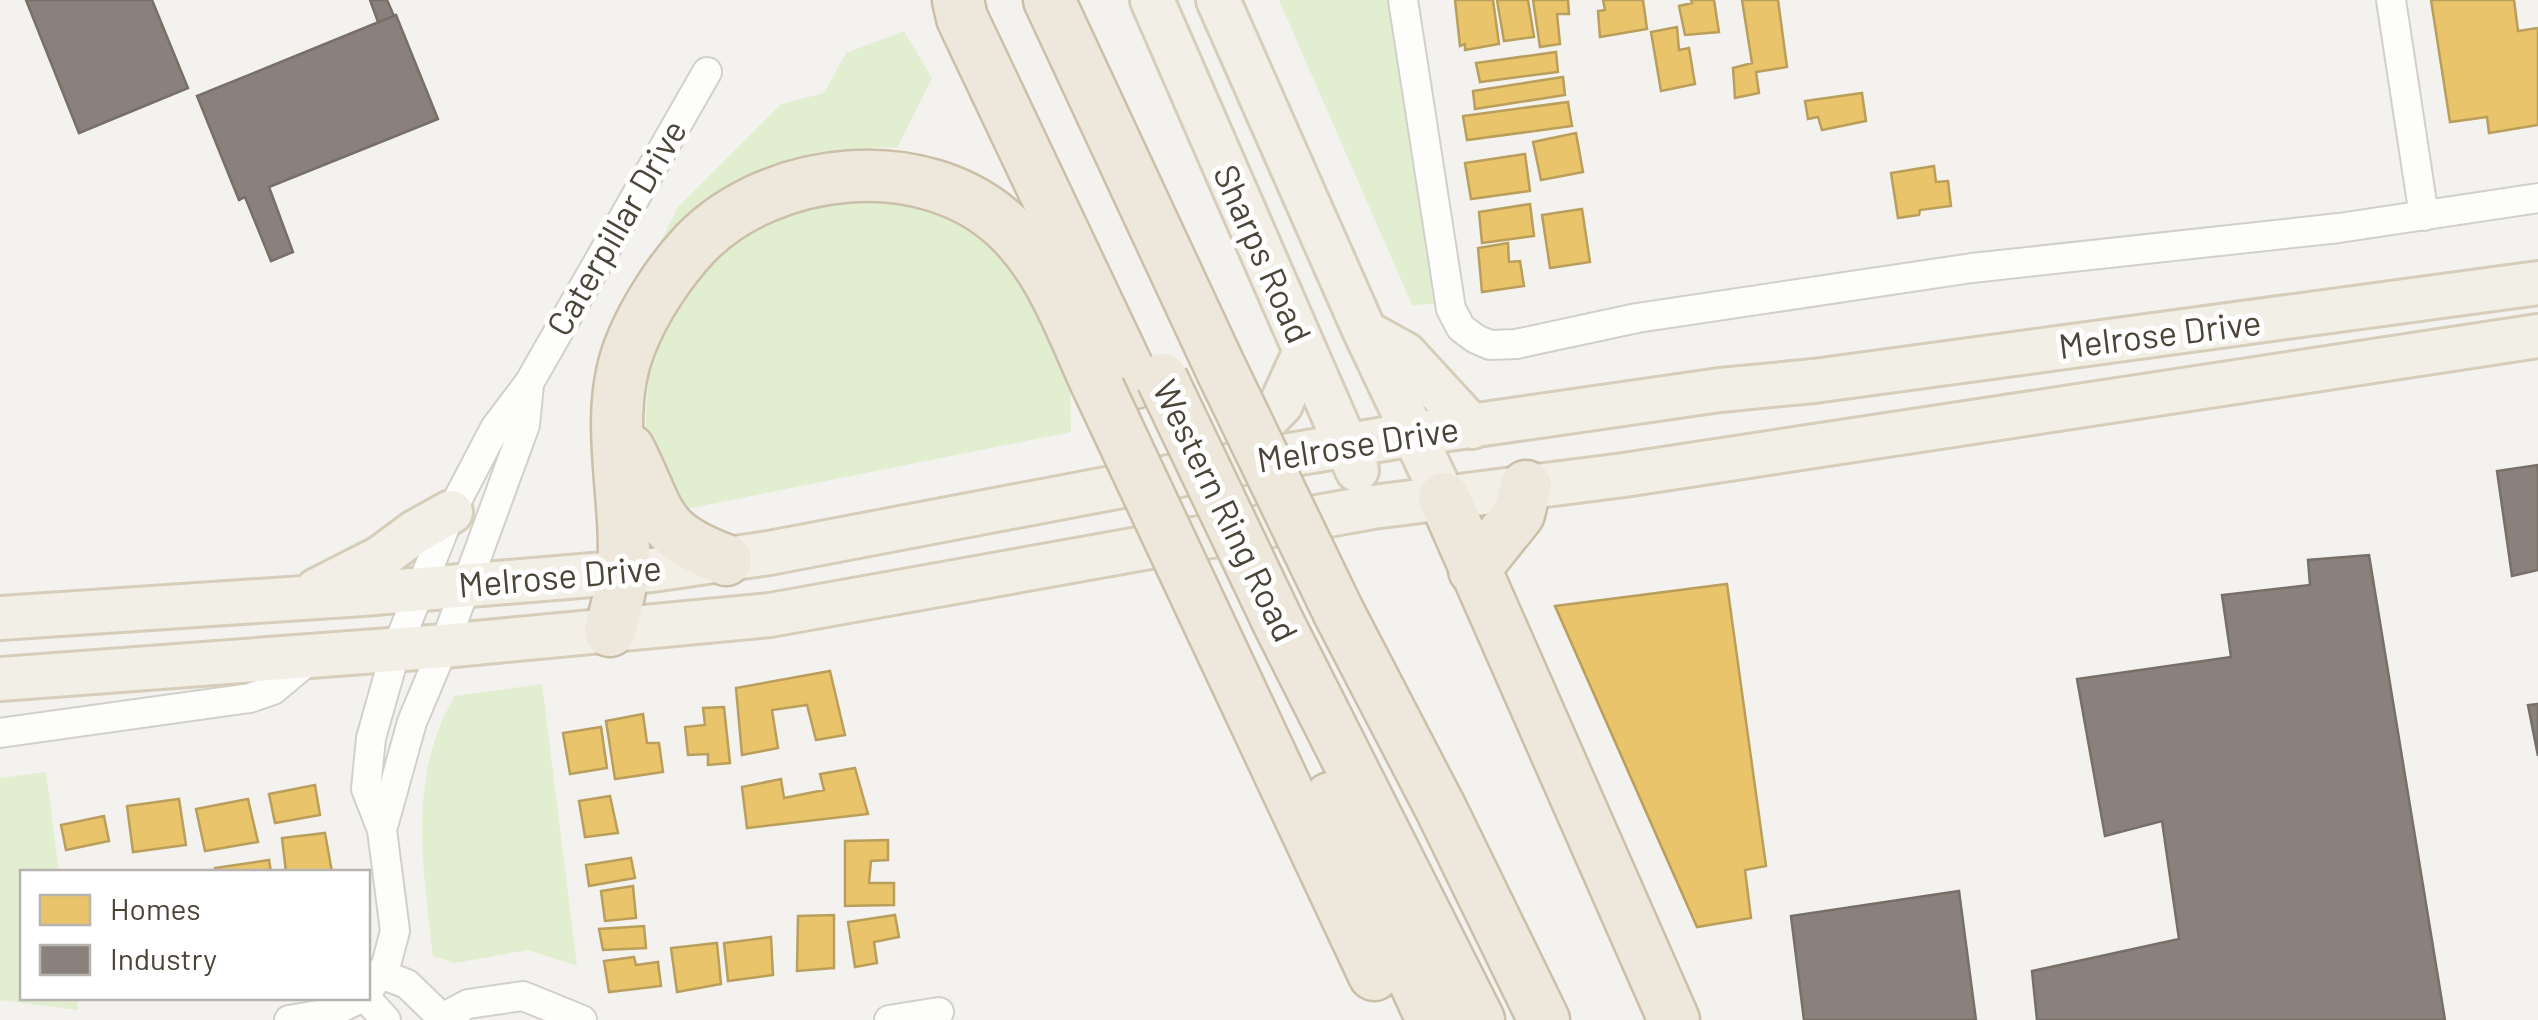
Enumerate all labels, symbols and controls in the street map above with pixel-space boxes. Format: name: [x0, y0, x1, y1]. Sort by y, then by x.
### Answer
street label: Caterpillar Drive: [537, 112, 694, 342]
street label: Sharps Road: [1206, 158, 1322, 349]
street label: Melrose Drive: [2056, 300, 2263, 366]
street label: Western Ring Road: [1145, 372, 1308, 648]
street label: Melrose Drive: [1254, 406, 1462, 480]
street label: Melrose Drive: [456, 545, 663, 605]
legend: [20, 870, 370, 1000]
text: Homes: [110, 890, 201, 926]
text: Industry: [110, 940, 217, 976]

